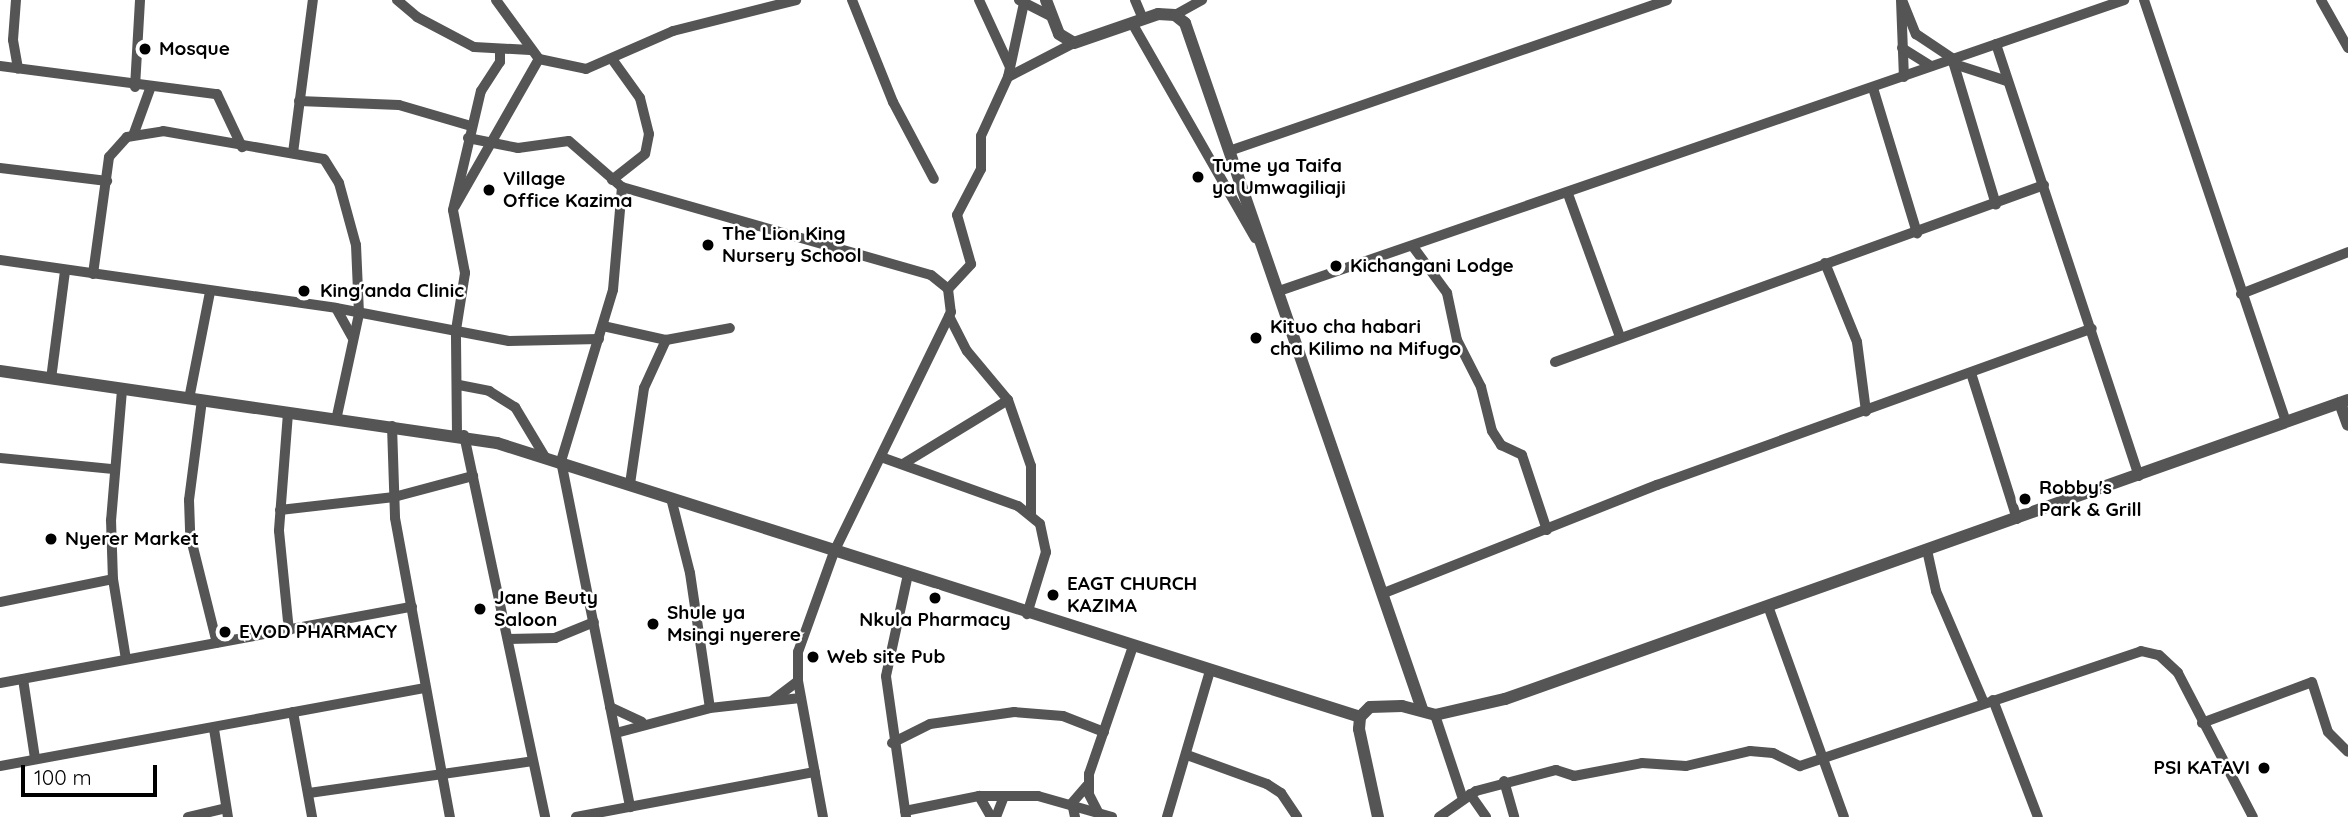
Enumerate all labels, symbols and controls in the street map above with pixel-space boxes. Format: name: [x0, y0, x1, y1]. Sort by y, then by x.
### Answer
place label: Mosque: [159, 38, 230, 60]
marker: Mosque: [137, 41, 153, 57]
place label: Tume ya Taifa ya Umwagiliaji: [1212, 155, 1346, 199]
place label: Village Office Kazima: [503, 168, 632, 212]
marker: Tume ya Taifa ya Umwagiliaji: [1190, 169, 1206, 185]
marker: Village Office Kazima: [481, 182, 497, 198]
place label: The Lion King Nursery School: [722, 223, 862, 267]
marker: The Lion King Nursery School: [700, 237, 716, 253]
place label: Kichangani Lodge: [1350, 255, 1514, 277]
marker: Kichangani Lodge: [1328, 258, 1344, 274]
place label: King'anda Clinic: [320, 280, 464, 302]
marker: King'anda Clinic: [294, 281, 314, 301]
place label: Kituo cha habari cha Kilimo na Mifugo: [1270, 316, 1461, 360]
marker: Kituo cha habari cha Kilimo na Mifugo: [1248, 330, 1264, 346]
place label: Robby's Park & Grill: [2039, 477, 2142, 521]
marker: Robby's Park & Grill: [2017, 491, 2033, 507]
place label: Nyerer Market: [65, 528, 199, 550]
marker: Nyerer Market: [43, 531, 59, 547]
place label: EAGT CHURCH KAZIMA: [1067, 573, 1197, 617]
place label: Jane Beuty Saloon: [494, 587, 598, 631]
marker: EAGT CHURCH KAZIMA: [1045, 587, 1061, 603]
marker: Nkula Pharmacy: [927, 590, 943, 606]
marker: Jane Beuty Saloon: [472, 601, 488, 617]
place label: Shule ya Msingi nyerere: [667, 602, 801, 646]
place label: Nkula Pharmacy: [859, 609, 1011, 631]
marker: Shule ya Msingi nyerere: [645, 616, 661, 632]
place label: EVOD PHARMACY: [239, 621, 397, 643]
marker: EVOD PHARMACY: [217, 624, 233, 640]
place label: Web site Pub: [827, 646, 945, 668]
marker: Web site Pub: [805, 649, 821, 665]
scale bar: [24, 750, 161, 794]
place label: PSI KATAVI: [2154, 757, 2250, 779]
marker: PSI KATAVI: [2256, 760, 2272, 776]
text: 100 m: [34, 764, 92, 790]

